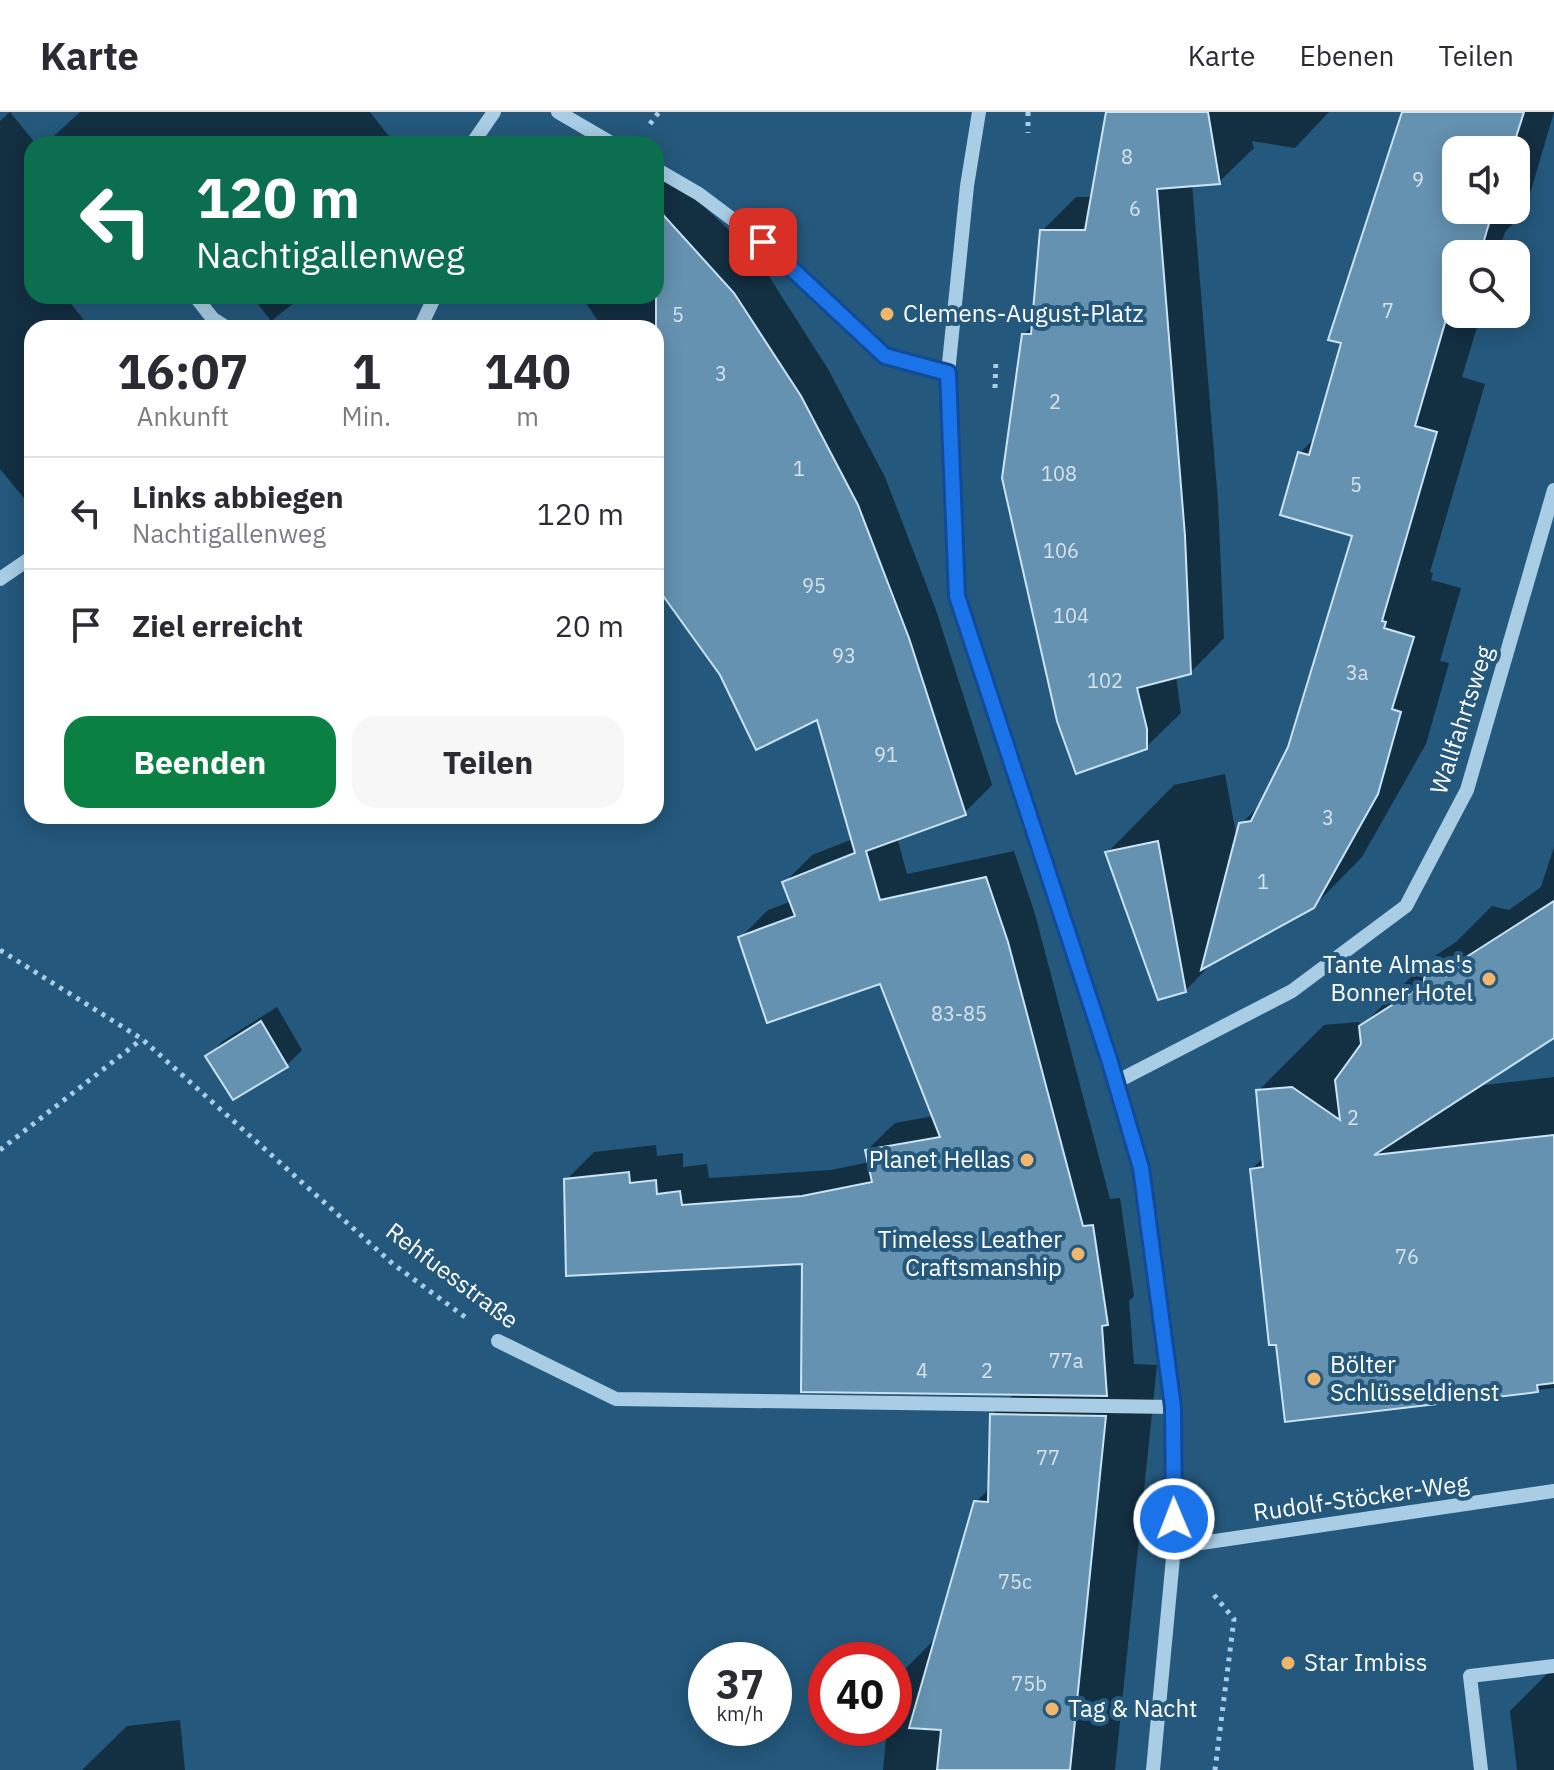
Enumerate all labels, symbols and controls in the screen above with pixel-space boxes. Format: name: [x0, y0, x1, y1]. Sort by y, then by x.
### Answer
text: Karte: [40, 31, 139, 80]
text: Karte: [1188, 37, 1255, 74]
text: Ebenen: [1299, 37, 1395, 74]
text: Teilen: [1439, 37, 1514, 74]
map controls: [1442, 136, 1530, 328]
button: sound: [1442, 136, 1530, 224]
house number: 8: [1121, 143, 1133, 170]
text: 120 m: [196, 161, 360, 233]
house number: 9: [1412, 166, 1424, 193]
icon: left: [64, 168, 168, 272]
house number: 6: [1129, 195, 1141, 222]
pin: [729, 208, 797, 276]
icon: arrive: [741, 220, 785, 264]
text: Nachtigallenweg: [196, 231, 465, 278]
button: search: [1442, 240, 1530, 328]
place label: Clemens-August-Platz: [903, 297, 1144, 329]
house number: 7: [1382, 297, 1394, 324]
house number: 5: [672, 301, 684, 328]
marker: Clemens-August-Platz: [878, 305, 896, 323]
text: 16:07: [117, 340, 248, 402]
text: 1: [352, 340, 381, 402]
text: 140: [484, 340, 571, 402]
house number: 3: [715, 360, 727, 387]
house number: 2: [1049, 388, 1061, 415]
text: Ankunft: [137, 399, 229, 433]
text: Min.: [342, 399, 391, 433]
text: m: [516, 399, 539, 433]
house number: 1: [793, 455, 805, 482]
house number: 108: [1041, 460, 1077, 487]
house number: 5: [1350, 471, 1362, 498]
text: Links abbiegen: [132, 477, 344, 516]
icon: left: [64, 491, 108, 535]
text: 120 m: [537, 494, 624, 533]
text: Nachtigallenweg: [132, 516, 326, 550]
house number: 106: [1043, 537, 1079, 564]
house number: 95: [802, 572, 826, 599]
house number: 104: [1053, 602, 1089, 629]
icon: arrive: [64, 603, 108, 647]
text: Ziel erreicht: [132, 606, 303, 645]
text: 20 m: [555, 606, 624, 645]
street label: Wallfahrtsweg: [1422, 641, 1500, 798]
house number: 93: [832, 642, 856, 669]
house number: 3a: [1346, 659, 1369, 686]
house number: 102: [1087, 667, 1123, 694]
button: Beenden: [64, 716, 336, 808]
button: Teilen: [352, 716, 624, 808]
house number: 91: [874, 741, 898, 768]
house number: 3: [1322, 804, 1334, 831]
house number: 1: [1257, 868, 1269, 895]
place label: Tante Almas's Bonner Hotel: [1323, 948, 1473, 1008]
marker: Tante Almas's Bonner Hotel: [1480, 970, 1498, 988]
house number: 83-85: [931, 1000, 987, 1027]
house number: 2: [1347, 1104, 1359, 1131]
place label: Planet Hellas: [869, 1143, 1011, 1175]
marker: Planet Hellas: [1018, 1151, 1036, 1169]
street label: Rehfuesstraße: [380, 1215, 525, 1336]
place label: Timeless Leather Craftsmanship: [878, 1223, 1062, 1283]
house number: 76: [1395, 1243, 1419, 1270]
marker: Timeless Leather Craftsmanship: [1069, 1245, 1087, 1263]
house number: 77a: [1049, 1347, 1084, 1374]
place label: Bölter Schlüsseldienst: [1330, 1348, 1499, 1408]
house number: 4: [916, 1357, 928, 1384]
house number: 2: [981, 1357, 993, 1384]
marker: Bölter Schlüsseldienst: [1305, 1370, 1323, 1388]
house number: 77: [1036, 1444, 1060, 1471]
street label: Rudolf-Stöcker-Weg: [1251, 1466, 1471, 1528]
position arrow: [1132, 1477, 1216, 1561]
house number: 75c: [998, 1568, 1032, 1595]
speed limit sign: 40: [808, 1642, 912, 1746]
place label: Star Imbiss: [1304, 1646, 1427, 1678]
marker: Star Imbiss: [1279, 1654, 1297, 1672]
text: 37: [716, 1658, 764, 1710]
house number: 75b: [1011, 1670, 1047, 1697]
place label: Tag & Nacht: [1068, 1692, 1197, 1724]
text: km/h: [716, 1700, 764, 1727]
marker: Tag & Nacht: [1043, 1700, 1061, 1718]

